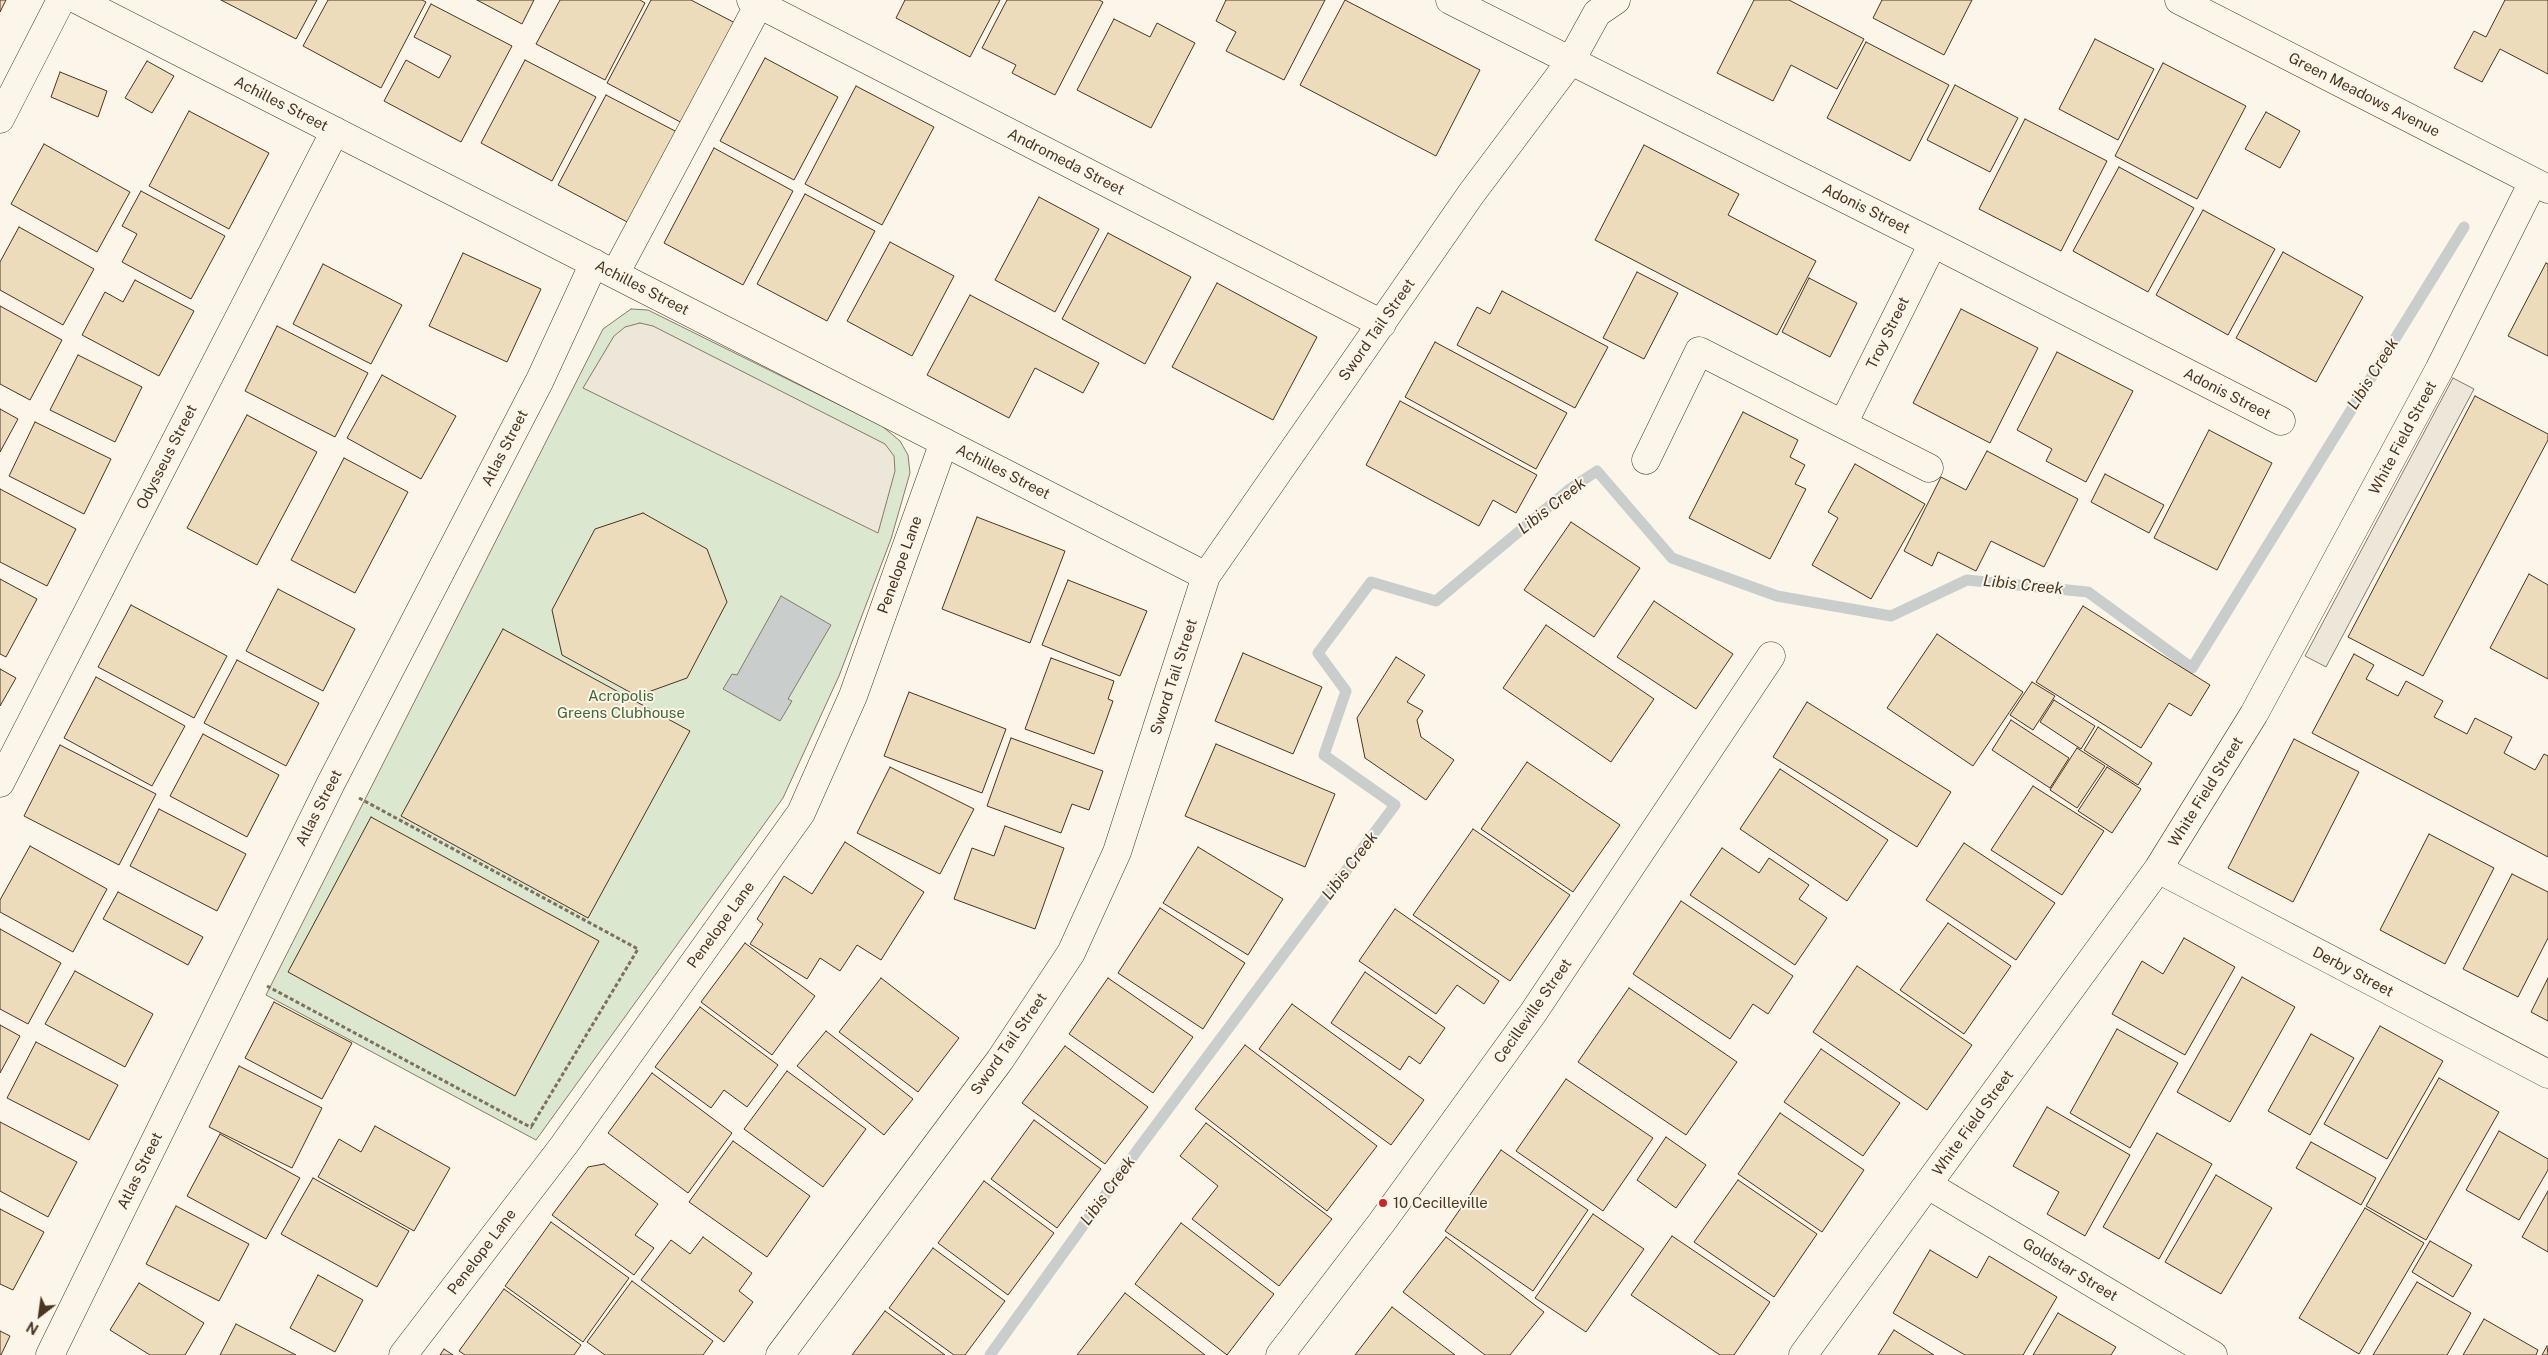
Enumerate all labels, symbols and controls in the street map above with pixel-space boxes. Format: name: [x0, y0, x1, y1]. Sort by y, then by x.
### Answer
street label: Green Meadows Avenue: [2285, 49, 2443, 141]
street label: Achilles Street: [231, 73, 331, 135]
street label: Andromeda Street: [1005, 125, 1127, 199]
street label: Adonis Street: [1819, 180, 1913, 238]
street label: Achilles Street: [592, 257, 692, 319]
street label: Sword Tail Street: [1335, 275, 1419, 385]
street label: Troy Street: [1863, 294, 1913, 372]
water label: Libis Creek: [2344, 335, 2402, 413]
street label: Adonis Street: [2180, 364, 2274, 424]
street label: White Field Street: [2365, 378, 2441, 498]
street label: Odysseus Street: [133, 402, 201, 512]
street label: Atlas Street: [478, 407, 532, 489]
street label: Achilles Street: [953, 441, 1053, 503]
water label: Libis Creek: [1514, 474, 1590, 538]
street label: Penelope Lane: [874, 514, 926, 616]
water label: Libis Creek: [1982, 571, 2064, 599]
street label: Sword Tail Street: [1147, 617, 1201, 737]
park label: Acropolis Greens Clubhouse: [557, 687, 685, 722]
street label: White Field Street: [2165, 734, 2247, 850]
street label: Atlas Street: [292, 767, 346, 849]
water label: Libis Creek: [1318, 828, 1382, 904]
street label: Penelope Lane: [684, 878, 758, 972]
street label: Derby Street: [2309, 943, 2397, 1001]
street label: Cecilleville Street: [1490, 955, 1576, 1067]
street label: Sword Tail Street: [967, 989, 1051, 1099]
street label: White Field Street: [1929, 1067, 2017, 1179]
street label: Atlas Street: [114, 1130, 166, 1212]
water label: Libis Creek: [1077, 1153, 1139, 1229]
place label: 10 Cecilleville: [1393, 1194, 1488, 1212]
marker: 10 Cecilleville: [1377, 1197, 1389, 1209]
street label: Penelope Lane: [444, 1206, 520, 1298]
street label: Goldstar Street: [2019, 1235, 2121, 1305]
north arrow: [15, 1290, 65, 1340]
text: N: [24, 1318, 41, 1338]

